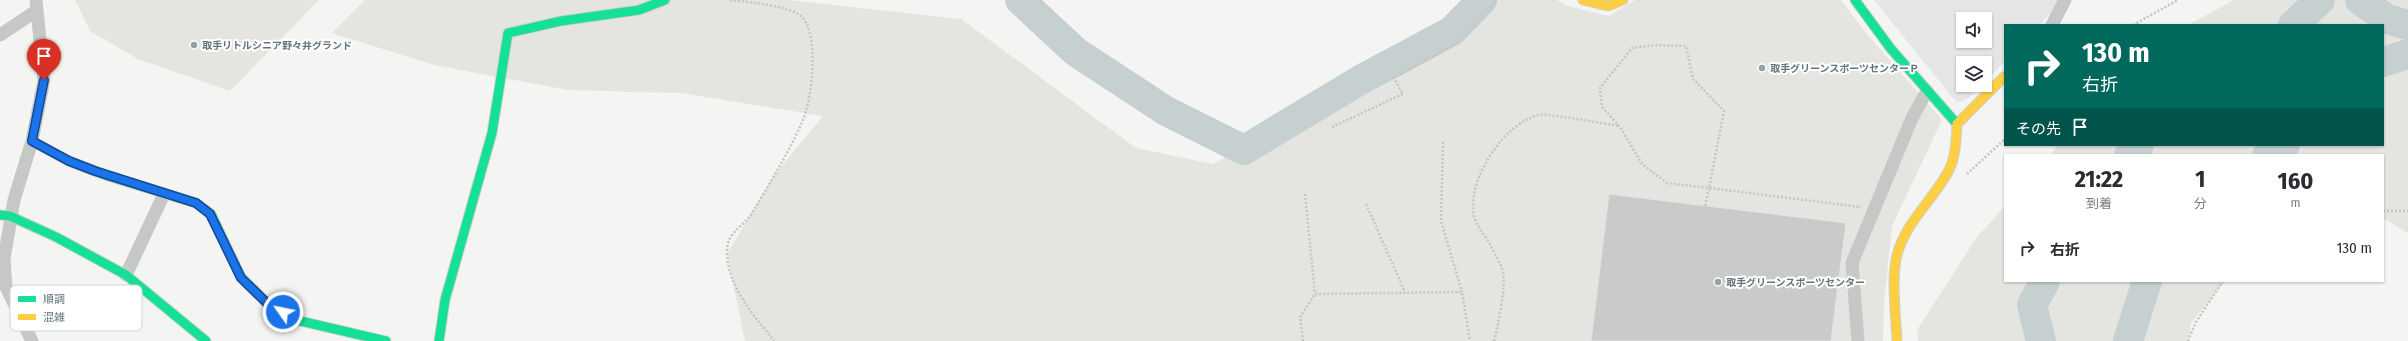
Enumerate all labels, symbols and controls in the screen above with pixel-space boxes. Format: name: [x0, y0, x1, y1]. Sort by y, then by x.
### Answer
map controls: [1956, 12, 1992, 92]
button: sound: [1956, 12, 1992, 48]
text: 130 m: [2082, 36, 2150, 69]
pin: [27, 39, 61, 80]
marker: 取手リトルシニア野々井グランド: [189, 40, 199, 50]
place label: 取手リトルシニア野々井グランド: [202, 40, 352, 52]
icon: right: [2016, 40, 2068, 92]
icon: arrive: [33, 45, 55, 67]
button: layers: [1956, 56, 1992, 92]
marker: 取手グリーンスポーツセンターＰ: [1757, 63, 1767, 73]
place label: 取手グリーンスポーツセンターＰ: [1770, 63, 1919, 75]
text: 右折: [2082, 74, 2118, 96]
icon: arrive: [2069, 116, 2091, 138]
text: その先: [2016, 120, 2061, 138]
text: 21:22: [2075, 165, 2123, 193]
text: 1: [2195, 165, 2205, 193]
text: 160: [2278, 167, 2313, 195]
text: m: [2290, 195, 2300, 210]
text: 到着: [2086, 196, 2112, 211]
text: 分: [2194, 196, 2207, 211]
icon: right: [2016, 237, 2038, 259]
text: 130 m: [2337, 239, 2372, 257]
text: 右折: [2050, 241, 2080, 259]
marker: 取手グリーンスポーツセンター: [1713, 277, 1723, 287]
place label: 取手グリーンスポーツセンター: [1726, 277, 1865, 289]
legend: [10, 285, 142, 331]
position arrow: [262, 291, 304, 333]
text: 順調: [43, 293, 65, 306]
text: 混雑: [43, 311, 65, 324]

